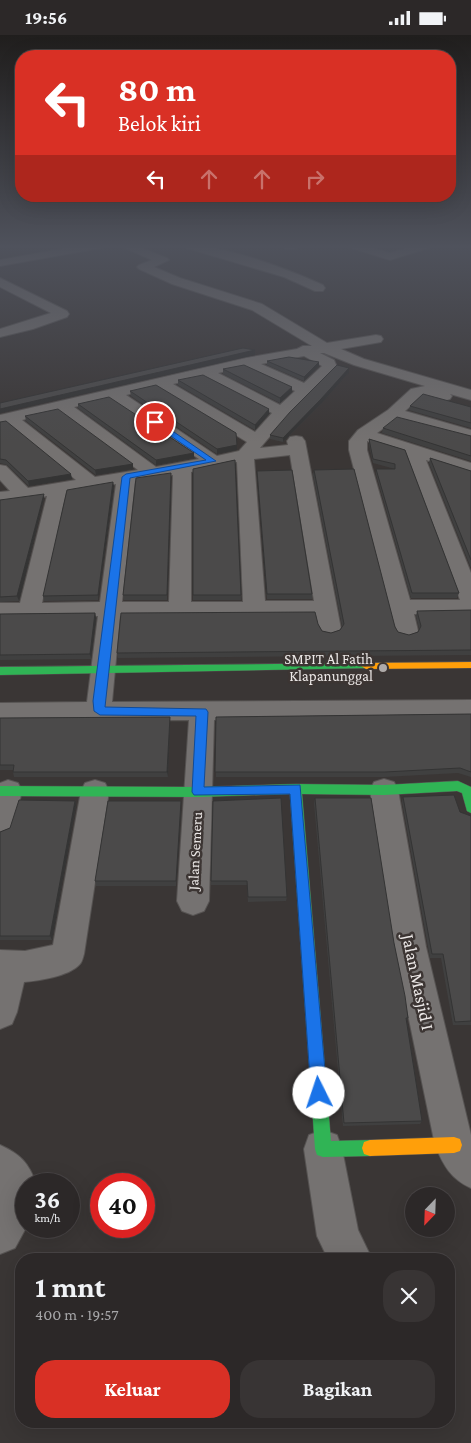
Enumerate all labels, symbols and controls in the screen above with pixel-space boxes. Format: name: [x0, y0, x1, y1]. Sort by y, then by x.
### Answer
text: 19:56: [25, 7, 67, 28]
icon: left: [35, 70, 100, 135]
text: 80 m: [118, 70, 196, 109]
text: Belok kiri: [118, 111, 201, 136]
icon: left: [142, 165, 170, 193]
icon: ahead: [195, 165, 223, 193]
icon: ahead: [248, 165, 276, 193]
icon: right: [301, 165, 329, 193]
pin: [134, 401, 176, 443]
icon: arrive: [141, 408, 169, 436]
place label: SMPIT Al Fatih Klapanunggal: [284, 651, 373, 685]
marker: SMPIT Al Fatih Klapanunggal: [377, 662, 389, 674]
street label: Jalan Semeru: [185, 811, 206, 893]
street label: Jalan Masjid I: [397, 930, 438, 1032]
position arrow: [292, 1066, 344, 1118]
speed limit sign: 40: [90, 1173, 155, 1238]
text: 36: [35, 1186, 60, 1213]
north arrow: [405, 1187, 455, 1237]
map controls: [405, 1187, 455, 1237]
text: km/h: [35, 1211, 60, 1225]
text: 1 mnt: [35, 1270, 105, 1303]
button: close: [383, 1270, 435, 1322]
text: 400 m · 19:57: [35, 1306, 119, 1323]
button: Keluar: [35, 1360, 230, 1418]
button: Bagikan: [240, 1360, 435, 1418]

